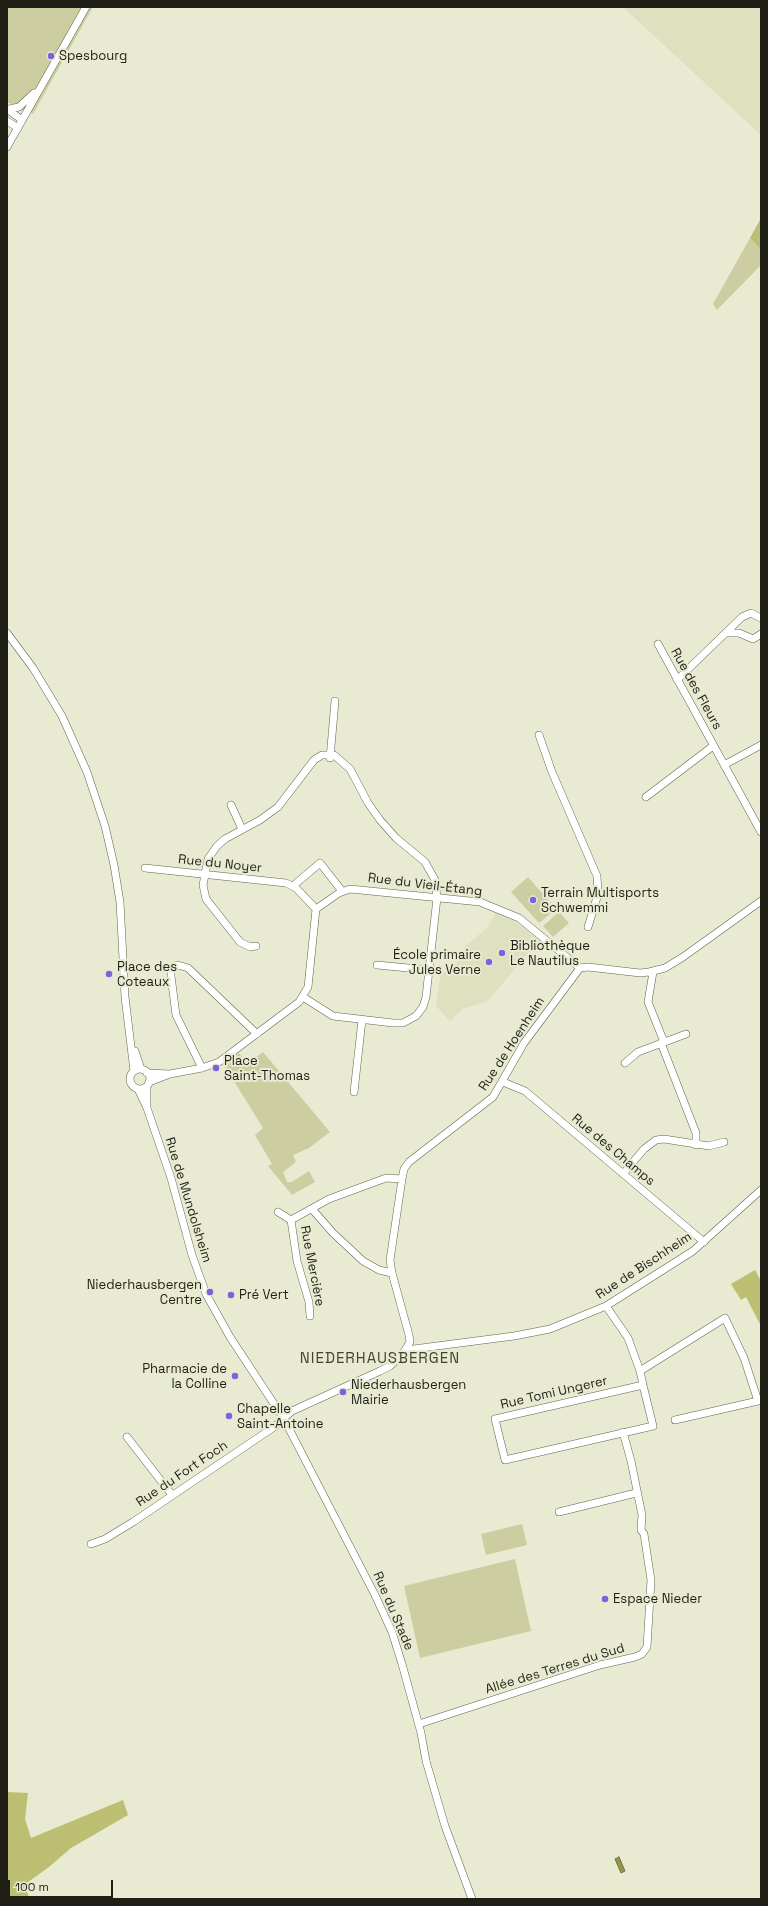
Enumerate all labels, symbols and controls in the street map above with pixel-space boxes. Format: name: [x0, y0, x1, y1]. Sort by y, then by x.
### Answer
place label: Spesbourg: [59, 48, 127, 64]
marker: Spesbourg: [46, 51, 56, 61]
street label: Rue des Fleurs: [667, 645, 725, 733]
street label: Rue du Noyer: [177, 852, 263, 876]
street label: Rue du Vieil-Étang: [367, 870, 483, 900]
place label: Terrain Multisports Schwemmi: [541, 885, 659, 916]
marker: Terrain Multisports Schwemmi: [528, 895, 538, 905]
place label: Bibliothèque Le Nautilus: [510, 938, 590, 969]
place label: École primaire Jules Verne: [393, 947, 481, 978]
marker: Bibliothèque Le Nautilus: [497, 948, 507, 958]
marker: École primaire Jules Verne: [484, 957, 494, 967]
place label: Place des Coteaux: [117, 959, 177, 990]
marker: Place des Coteaux: [104, 969, 114, 979]
street label: Rue de Hoenheim: [476, 994, 548, 1094]
place label: Place Saint-Thomas: [224, 1053, 310, 1084]
marker: Place Saint-Thomas: [211, 1063, 221, 1073]
street label: Rue des Champs: [568, 1111, 658, 1189]
street label: Rue de Mundolsheim: [162, 1135, 214, 1265]
street label: Rue Mercière: [297, 1224, 327, 1308]
street label: Rue de Bischheim: [593, 1229, 695, 1303]
place label: Niederhausbergen Centre: [87, 1277, 202, 1308]
marker: Niederhausbergen Centre: [205, 1287, 215, 1297]
place label: Pré Vert: [239, 1287, 289, 1303]
marker: Pré Vert: [226, 1290, 236, 1300]
district label: NIEDERHAUSBERGEN: [300, 1350, 460, 1368]
place label: Pharmacie de la Colline: [142, 1361, 227, 1392]
marker: Pharmacie de la Colline: [230, 1371, 240, 1381]
street label: Rue Tomi Ungerer: [499, 1373, 609, 1413]
place label: Niederhausbergen Mairie: [351, 1377, 466, 1408]
marker: Niederhausbergen Mairie: [338, 1387, 348, 1397]
place label: Chapelle Saint-Antoine: [237, 1401, 324, 1432]
marker: Chapelle Saint-Antoine: [224, 1411, 234, 1421]
street label: Rue du Fort Foch: [133, 1438, 231, 1510]
street label: Rue du Stade: [369, 1569, 417, 1653]
place label: Espace Nieder: [613, 1591, 702, 1607]
marker: Espace Nieder: [600, 1594, 610, 1604]
street label: Allée des Terres du Sud: [483, 1640, 627, 1698]
scale bar: [10, 1872, 115, 1898]
text: 100 m: [15, 1879, 49, 1895]

